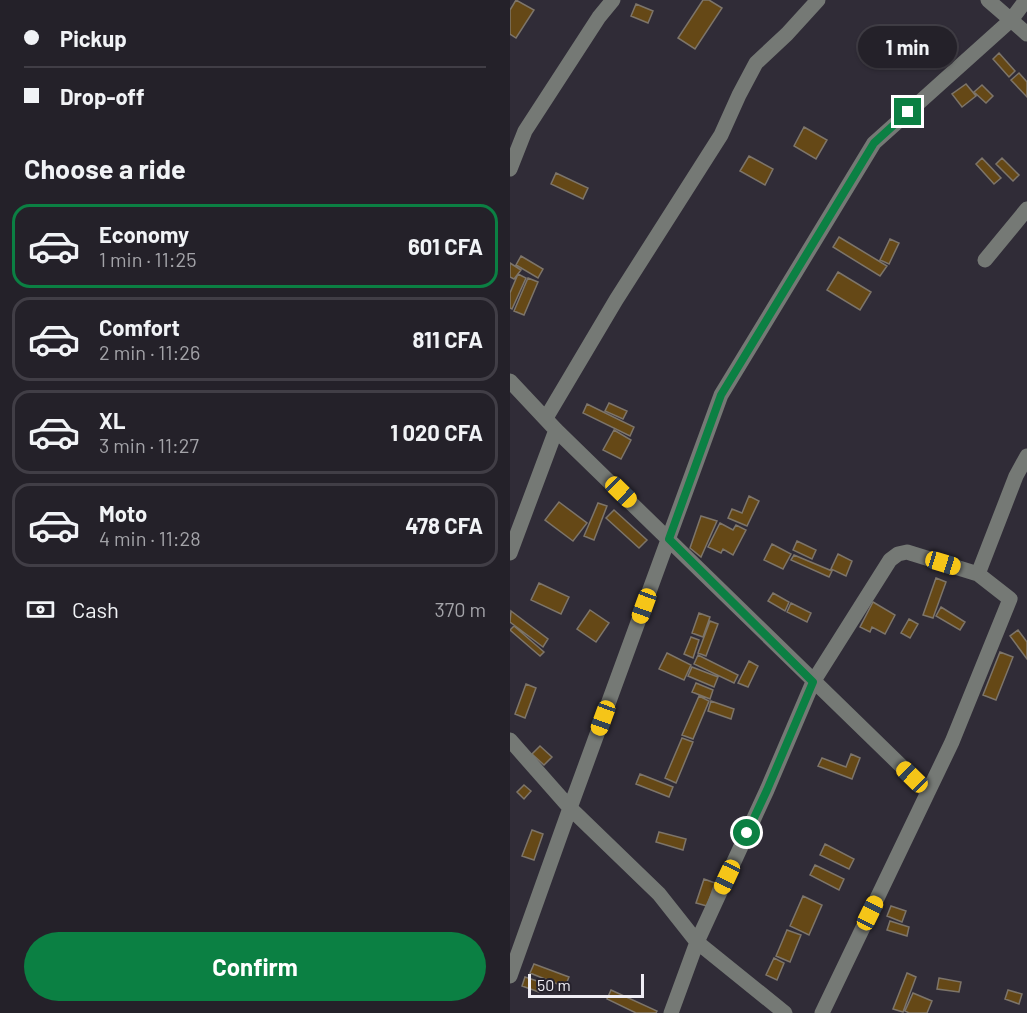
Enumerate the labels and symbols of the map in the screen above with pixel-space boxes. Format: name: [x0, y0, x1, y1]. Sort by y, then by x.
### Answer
callout: 1 min: [858, 25, 958, 67]
route end: [894, 98, 921, 125]
car: [602, 473, 640, 511]
car: [923, 549, 963, 577]
car: [629, 586, 659, 626]
car: [588, 698, 618, 738]
car: [893, 758, 931, 796]
route start: [733, 819, 760, 846]
car: [711, 857, 743, 897]
car: [854, 893, 886, 933]
scale bar: [528, 971, 644, 998]

